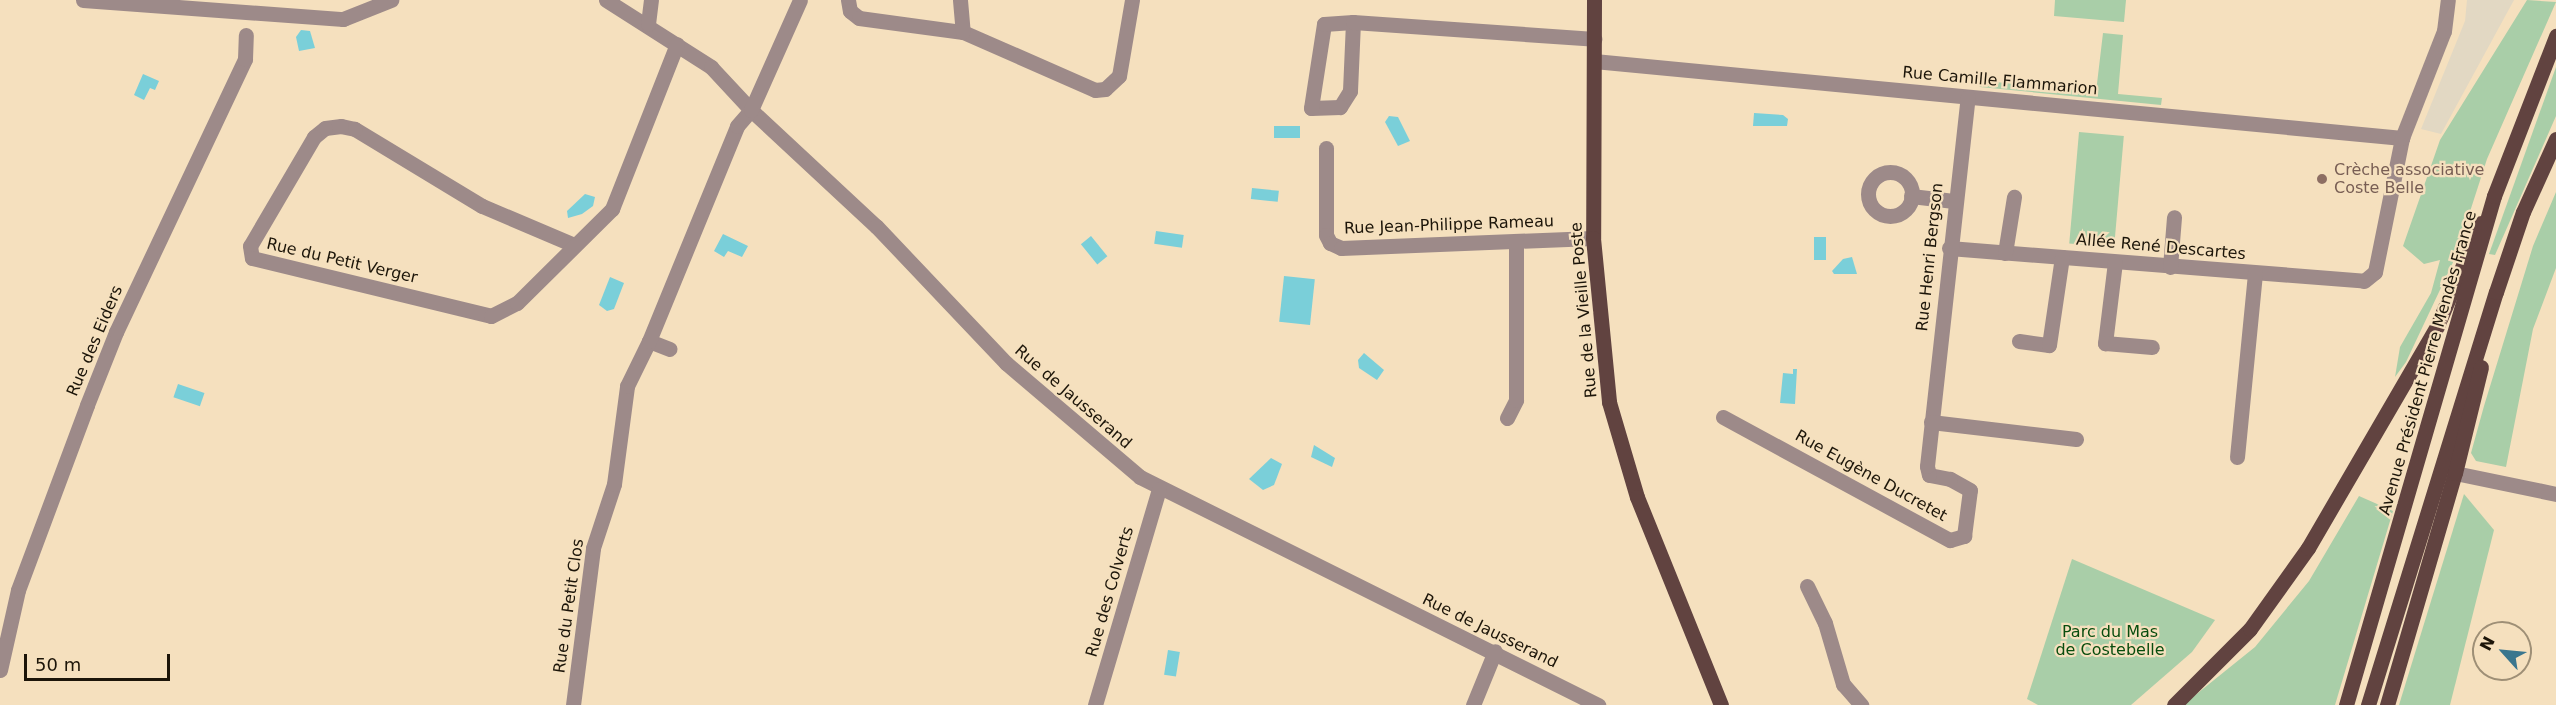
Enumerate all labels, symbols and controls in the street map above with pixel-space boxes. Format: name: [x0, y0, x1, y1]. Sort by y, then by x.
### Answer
street label: Rue Camille Flammarion: [1902, 63, 2098, 99]
place label: Crèche associative Coste Belle: [2334, 160, 2484, 198]
marker: Crèche associative Coste Belle: [2315, 172, 2329, 186]
street label: Rue Henri Bergson: [1913, 182, 1947, 332]
street label: Avenue Président Pierre Mendès France: [2375, 209, 2481, 517]
street label: Rue Jean-Philippe Rameau: [1344, 212, 1554, 238]
street label: Rue de la Vieille Poste: [1567, 221, 1601, 399]
street label: Allée René Descartes: [2075, 230, 2247, 264]
street label: Rue du Petit Verger: [265, 234, 419, 288]
street label: Rue des Eiders: [63, 283, 127, 399]
street label: Rue de Jausserand: [1011, 341, 1135, 453]
street label: Rue Eugène Ducretet: [1792, 426, 1950, 526]
street label: Rue des Colverts: [1082, 525, 1138, 659]
street label: Rue du Petit Clos: [550, 538, 588, 674]
street label: Rue de Jausserand: [1419, 590, 1561, 672]
north arrow: [2472, 621, 2532, 681]
park label: Parc du Mas de Costebelle: [2055, 622, 2165, 660]
text: N: [2476, 633, 2499, 654]
scale bar: [27, 642, 172, 680]
text: 50 m: [35, 654, 81, 675]

